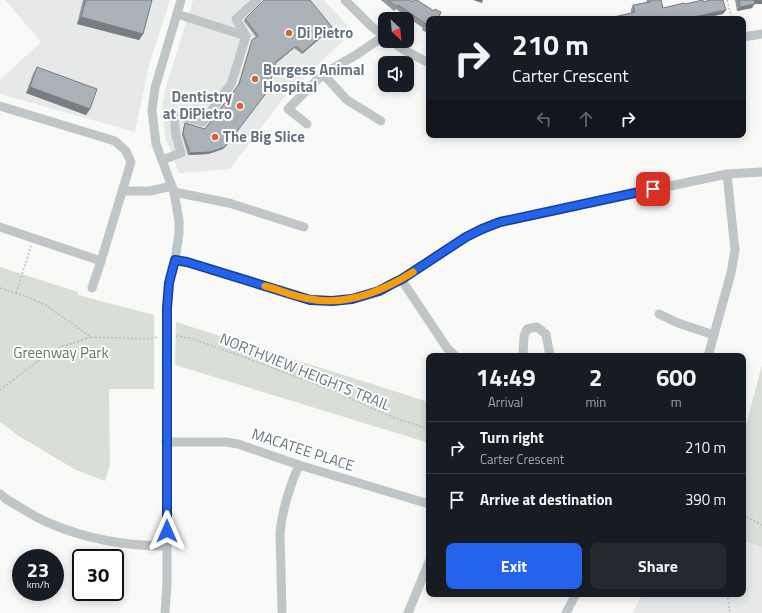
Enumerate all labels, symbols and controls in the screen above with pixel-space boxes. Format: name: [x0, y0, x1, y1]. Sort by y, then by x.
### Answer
north arrow: [378, 12, 414, 48]
map controls: [378, 12, 414, 92]
place label: Di Pietro: [297, 21, 353, 44]
text: 210 m: [512, 23, 589, 66]
marker: Di Pietro: [284, 28, 294, 38]
icon: right: [446, 32, 498, 84]
button: sound: [378, 56, 414, 92]
place label: Burgess Animal Hospital: [263, 58, 365, 98]
text: Carter Crescent: [512, 62, 629, 89]
marker: Burgess Animal Hospital: [250, 74, 260, 84]
place label: Dentistry at DiPietro: [163, 85, 232, 125]
marker: Dentistry at DiPietro: [235, 101, 245, 111]
icon: left: [533, 108, 555, 130]
icon: ahead: [575, 108, 597, 130]
icon: right: [617, 108, 639, 130]
place label: The Big Slice: [223, 125, 305, 148]
marker: The Big Slice: [210, 132, 220, 142]
pin: [636, 172, 670, 206]
icon: arrive: [642, 178, 664, 200]
street label: NORTHVIEW HEIGHTS TRAIL: [216, 327, 394, 416]
park label: Greenway Park: [13, 341, 109, 364]
text: 14:49: [476, 359, 536, 395]
text: 2: [589, 359, 603, 395]
text: 600: [656, 359, 696, 395]
text: Arrival: [488, 392, 523, 412]
text: min: [585, 392, 606, 412]
text: m: [671, 392, 682, 412]
street label: MACATEE PLACE: [249, 422, 358, 477]
text: Turn right: [480, 426, 544, 449]
text: 210 m: [685, 436, 726, 459]
icon: right: [446, 437, 468, 459]
text: Carter Crescent: [480, 449, 564, 469]
text: Arrive at destination: [480, 488, 613, 511]
text: 390 m: [685, 488, 726, 511]
icon: arrive: [446, 489, 468, 511]
position arrow: [146, 510, 188, 552]
button: Exit: [446, 543, 582, 589]
button: Share: [590, 543, 726, 589]
speed limit sign: 30: [72, 549, 124, 601]
text: 23: [27, 554, 49, 585]
text: km/h: [27, 577, 49, 592]

